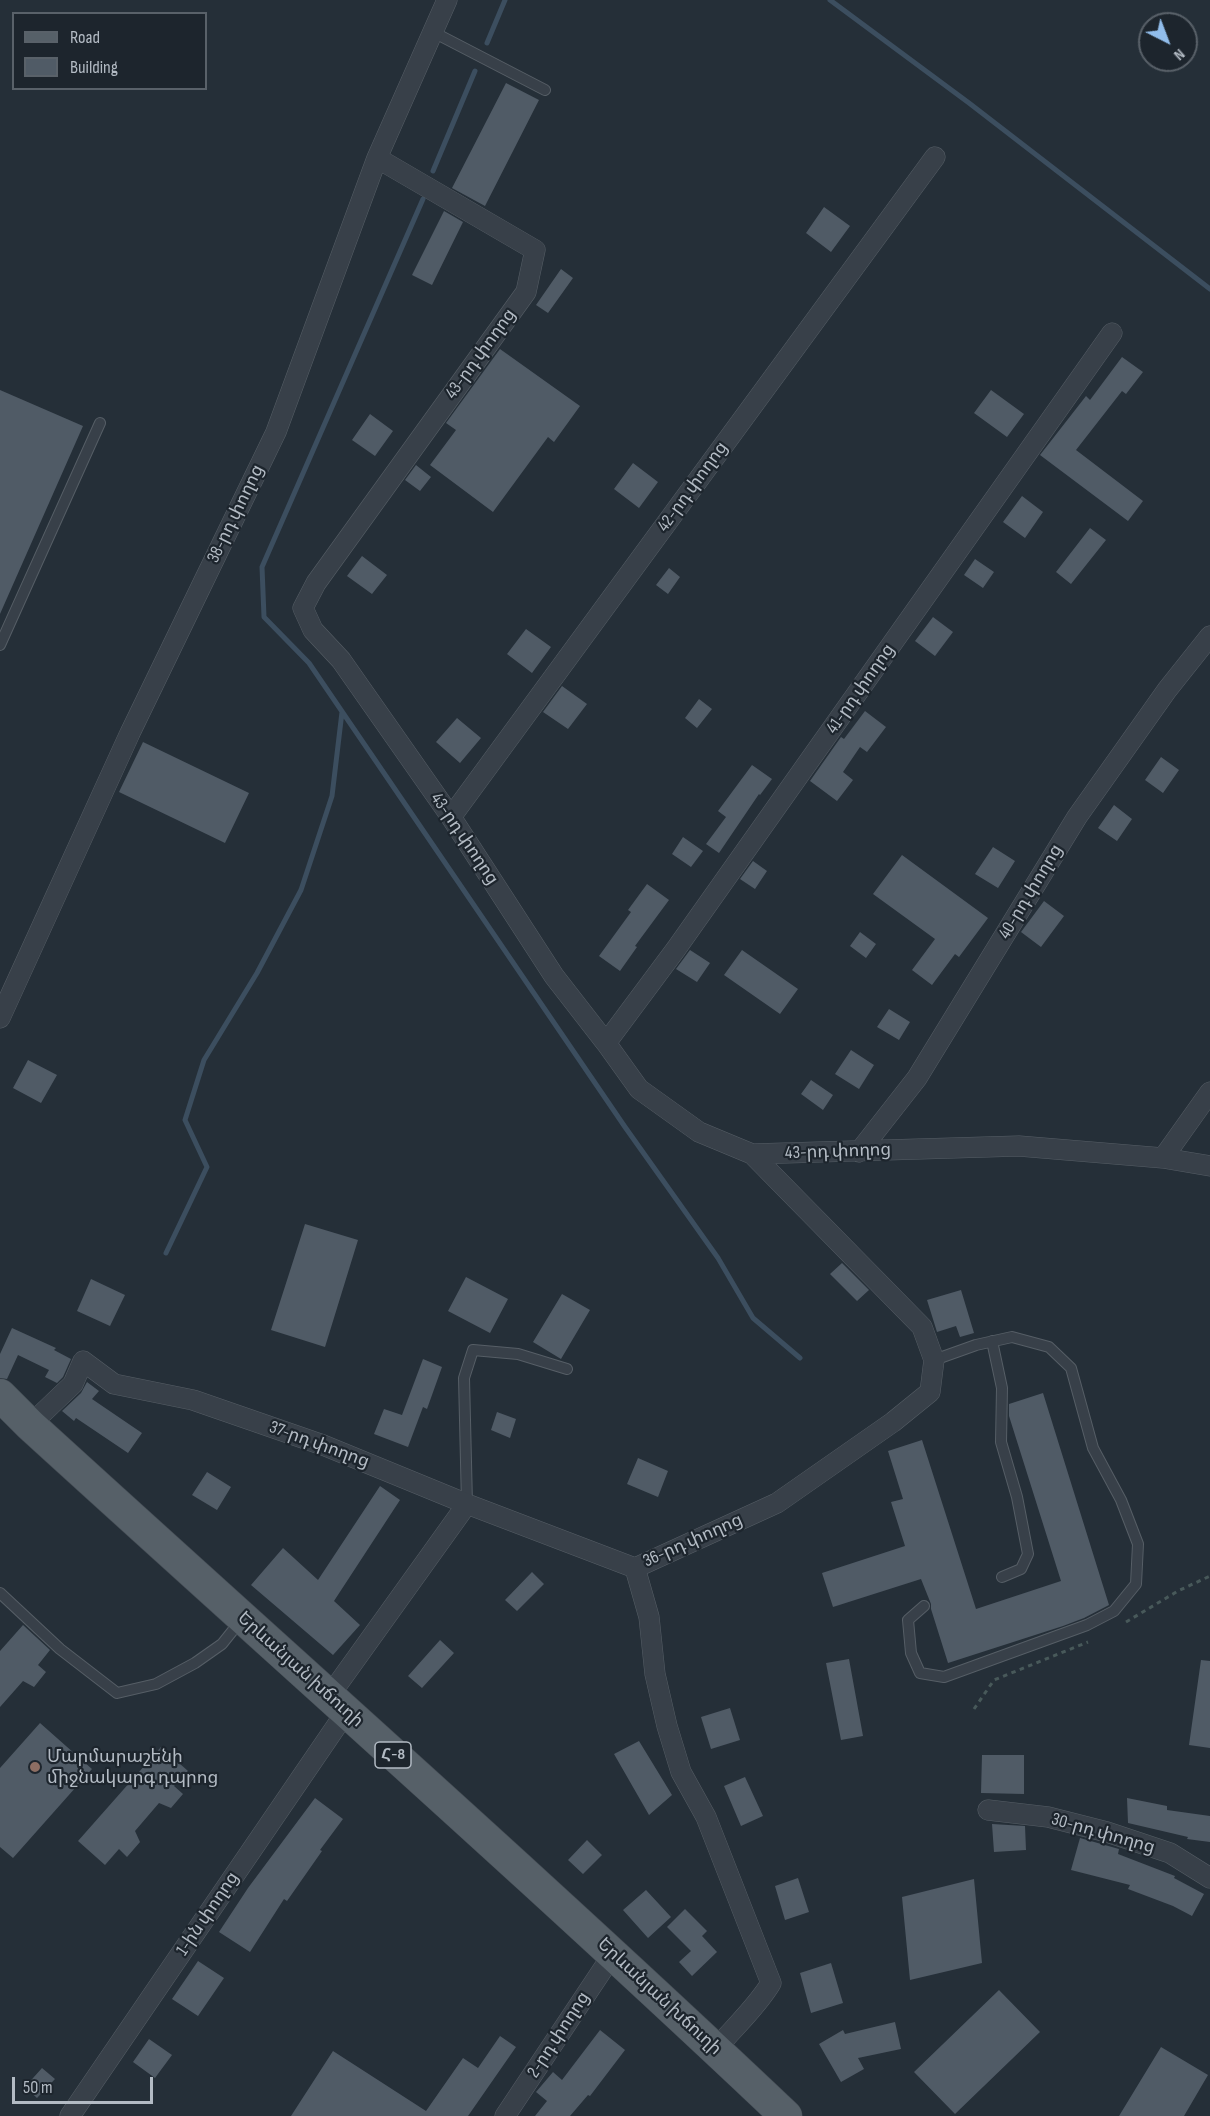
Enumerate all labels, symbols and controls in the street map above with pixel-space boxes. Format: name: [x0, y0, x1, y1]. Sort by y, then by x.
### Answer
legend: [12, 12, 207, 90]
north arrow: [1138, 12, 1198, 72]
text: Road: [70, 27, 100, 48]
text: N: [1170, 44, 1189, 64]
text: Building: [70, 57, 118, 78]
street label: 43-րդ փողոց: [441, 305, 521, 403]
street label: 42-րդ փողոց: [653, 438, 733, 536]
street label: 38-րդ փողոց: [203, 461, 269, 567]
street label: 41-րդ փողոց: [822, 640, 900, 738]
street label: 43-րդ փողոց: [425, 789, 503, 889]
street label: 40-րդ փողոց: [994, 841, 1068, 943]
street label: 43-րդ փողոց: [785, 1139, 891, 1165]
street label: 37-րդ փողոց: [266, 1417, 372, 1473]
street label: 36-րդ փողոց: [640, 1509, 746, 1573]
street label: Երևանյան խճուղի: [233, 1608, 367, 1732]
road number: Հ-8: [375, 1742, 411, 1768]
place label: Մարմարաշենի միջնակարգ դպրոց: [47, 1746, 218, 1788]
marker: Մարմարաշենի միջնակարգ դպրոց: [28, 1760, 42, 1774]
street label: 30-րդ փողոց: [1049, 1809, 1157, 1859]
street label: 1-ին փողոց: [172, 1868, 244, 1960]
street label: Երևանյան խճուղի: [592, 1934, 726, 2060]
street label: 2-րդ փողոց: [523, 1988, 595, 2082]
scale bar: [15, 2065, 156, 2103]
text: 50 m: [23, 2077, 53, 2098]

